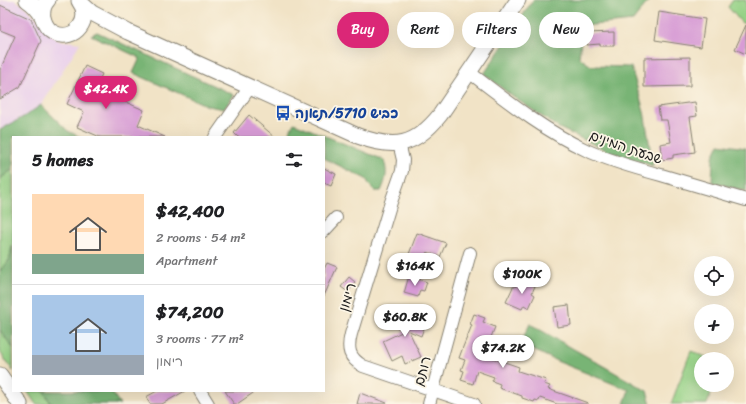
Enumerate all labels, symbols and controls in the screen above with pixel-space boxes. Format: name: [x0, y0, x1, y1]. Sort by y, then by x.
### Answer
chip: Buy: [337, 12, 389, 48]
chip: Rent: [397, 12, 454, 48]
chip: Filters: [462, 12, 531, 48]
chip: New: [539, 12, 594, 48]
pin: $42.4K: [73, 76, 139, 110]
text: $42.4K: [84, 77, 128, 100]
place label: כביש 5710/תאנה: [295, 101, 398, 126]
bus stop icon: כביש 5710/תאנה: [274, 104, 292, 122]
street label: שבעת המינים: [586, 123, 666, 172]
text: 5 homes: [32, 145, 93, 175]
icon: filters: [283, 149, 305, 171]
text: $42,400: [156, 196, 225, 226]
icon: home: [64, 210, 112, 258]
text: 2 rooms · 54 m²: [156, 226, 246, 249]
text: Apartment: [156, 249, 217, 272]
pin: $164K: [387, 253, 443, 287]
text: $164K: [396, 254, 434, 277]
map controls: [694, 256, 734, 392]
button: locate: [694, 256, 734, 296]
pin: $100K: [494, 261, 550, 295]
text: $100K: [503, 262, 541, 285]
street label: רימון: [331, 280, 364, 315]
text: $74,200: [156, 297, 224, 327]
pin: $60.8K: [372, 304, 438, 338]
button: +: [694, 304, 734, 344]
text: $60.8K: [383, 305, 427, 328]
icon: home: [64, 311, 112, 359]
text: 3 rooms · 77 m²: [156, 327, 244, 350]
pin: $74.2K: [470, 335, 536, 369]
text: $74.2K: [481, 336, 525, 359]
text: רימון: [156, 350, 183, 373]
button: −: [694, 352, 734, 392]
street label: רותם: [406, 353, 438, 389]

